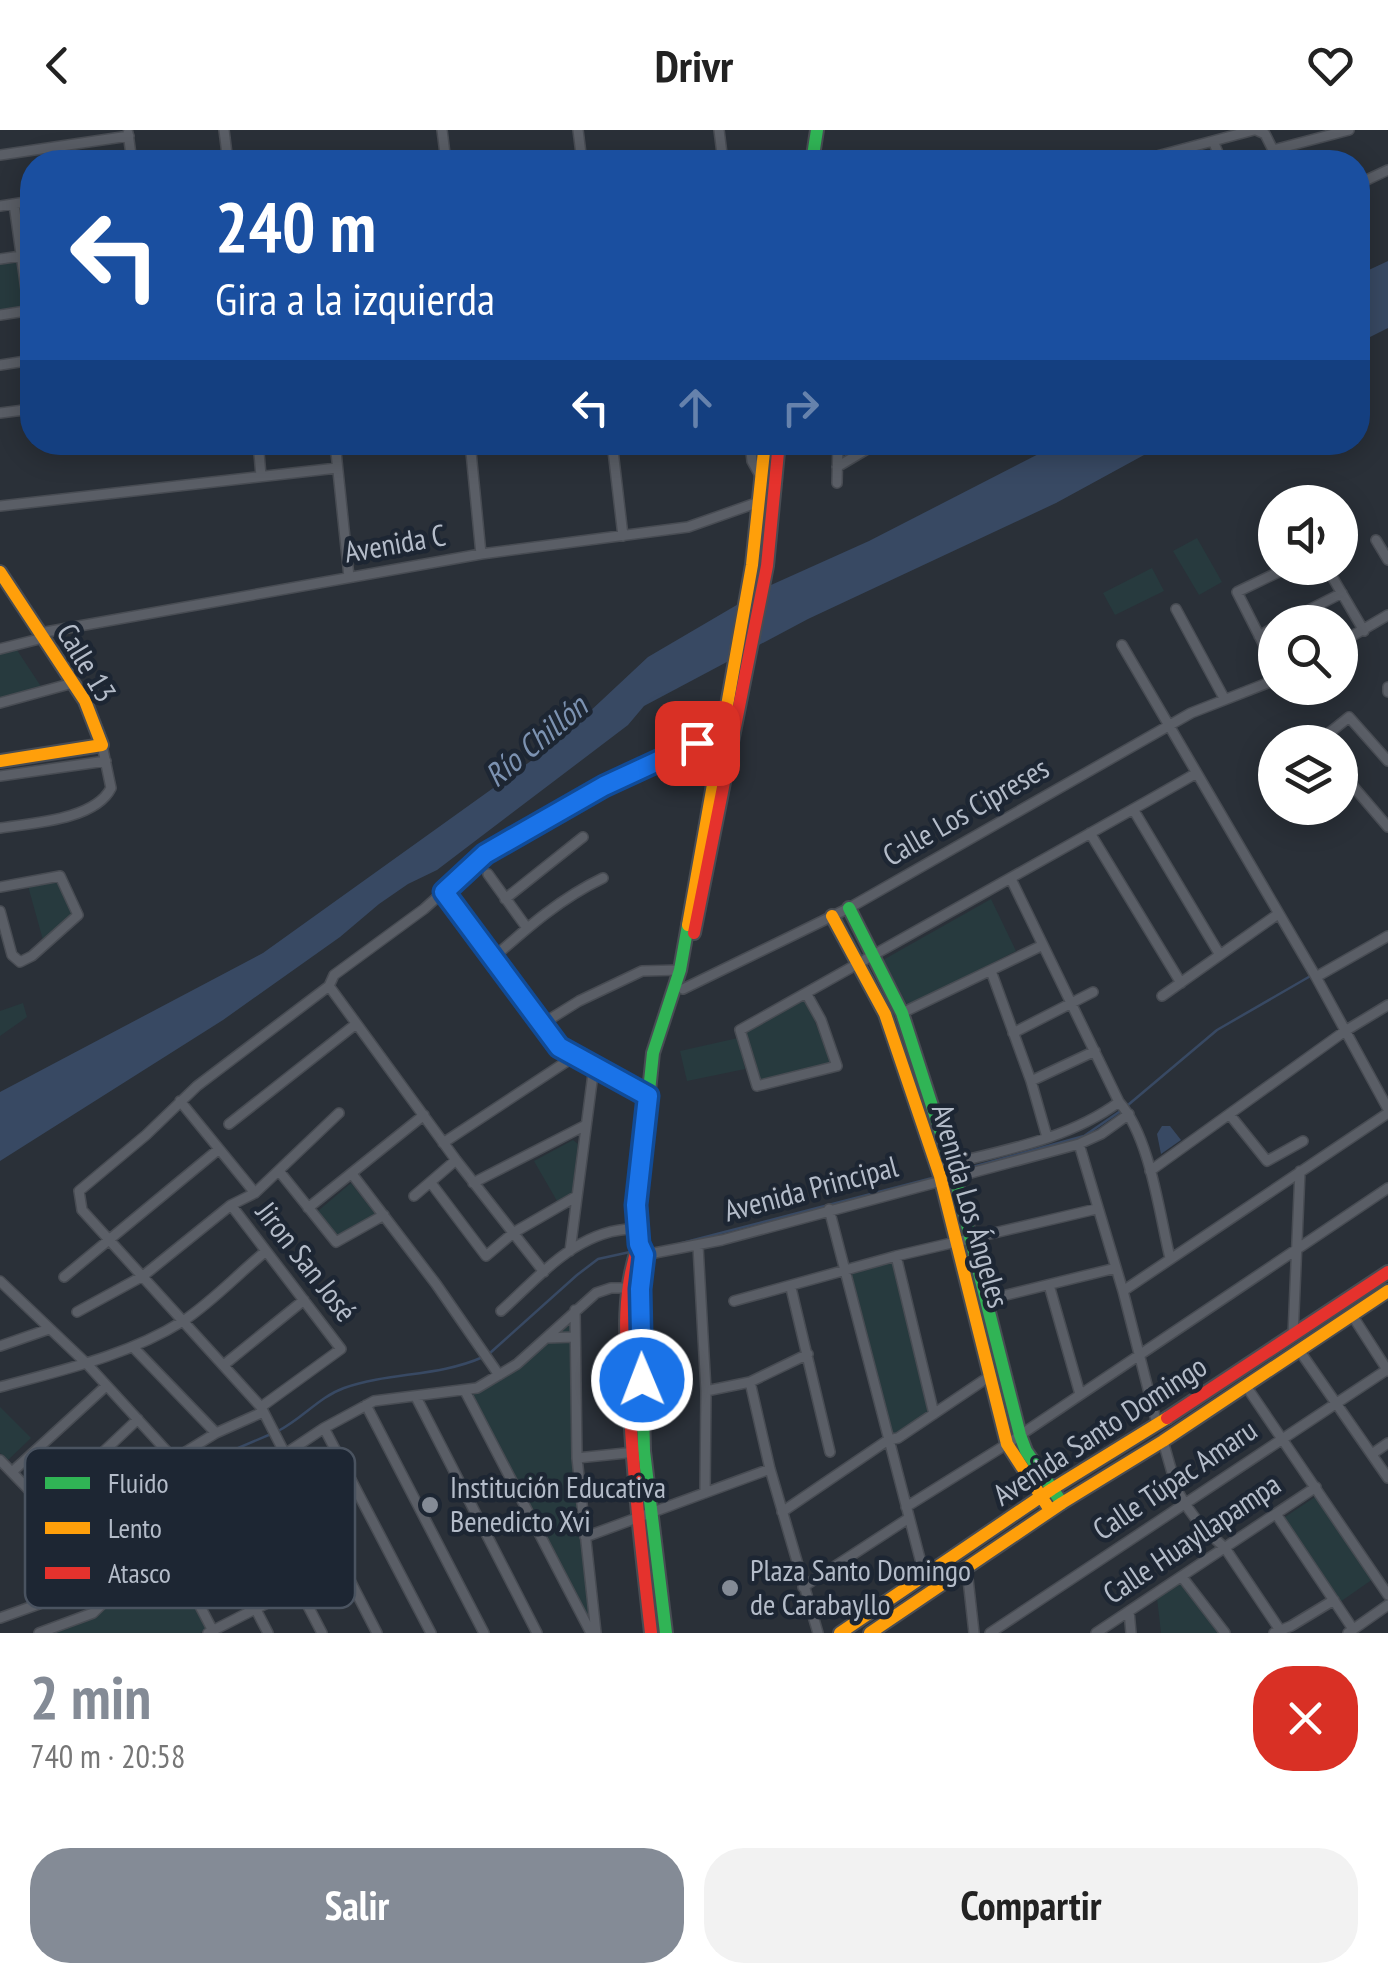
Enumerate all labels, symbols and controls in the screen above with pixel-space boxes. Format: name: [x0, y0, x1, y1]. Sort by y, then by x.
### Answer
text: Drivr: [655, 36, 733, 94]
icon: back: [30, 38, 85, 93]
icon: heart: [1303, 38, 1358, 93]
text: 240 m: [215, 181, 376, 271]
icon: left: [50, 190, 180, 320]
text: Gira a la izquierda: [215, 269, 495, 327]
icon: left: [563, 380, 618, 435]
icon: ahead: [668, 380, 723, 435]
icon: right: [773, 380, 828, 435]
map controls: [1258, 485, 1358, 825]
button: sound: [1258, 485, 1358, 585]
street label: Avenida C: [341, 514, 448, 571]
button: search: [1258, 605, 1358, 705]
street label: Calle 13: [49, 616, 126, 709]
water label: Río Chillón: [475, 684, 597, 795]
pin: [655, 701, 740, 786]
icon: arrive: [670, 716, 725, 771]
button: layers: [1258, 725, 1358, 825]
street label: Calle Los Cipreses: [875, 748, 1055, 874]
street label: Avenida Los Ángeles: [924, 1099, 1019, 1312]
street label: Avenida Principal: [720, 1146, 902, 1229]
street label: Jiron San José: [248, 1193, 366, 1329]
position arrow: [590, 1328, 694, 1432]
street label: Avenida Santo Domingo: [985, 1346, 1214, 1513]
street label: Calle Túpac Amaru: [1085, 1410, 1264, 1548]
legend: [25, 1448, 355, 1608]
text: Fluido: [108, 1464, 169, 1501]
street label: Calle Huayllapampa: [1095, 1464, 1287, 1612]
place label: Institución Educativa Benedicto Xvi: [450, 1467, 666, 1540]
marker: Institución Educativa Benedicto Xvi: [419, 1494, 441, 1516]
text: Lento: [108, 1509, 162, 1546]
place label: Plaza Santo Domingo de Carabayllo: [750, 1550, 971, 1623]
text: Atasco: [108, 1554, 171, 1591]
marker: Plaza Santo Domingo de Carabayllo: [719, 1577, 741, 1599]
text: 2 min: [30, 1658, 151, 1736]
button: close: [1253, 1666, 1358, 1771]
text: 740 m · 20:58: [30, 1735, 185, 1777]
button: Salir: [30, 1848, 684, 1963]
button: Compartir: [704, 1848, 1358, 1963]

